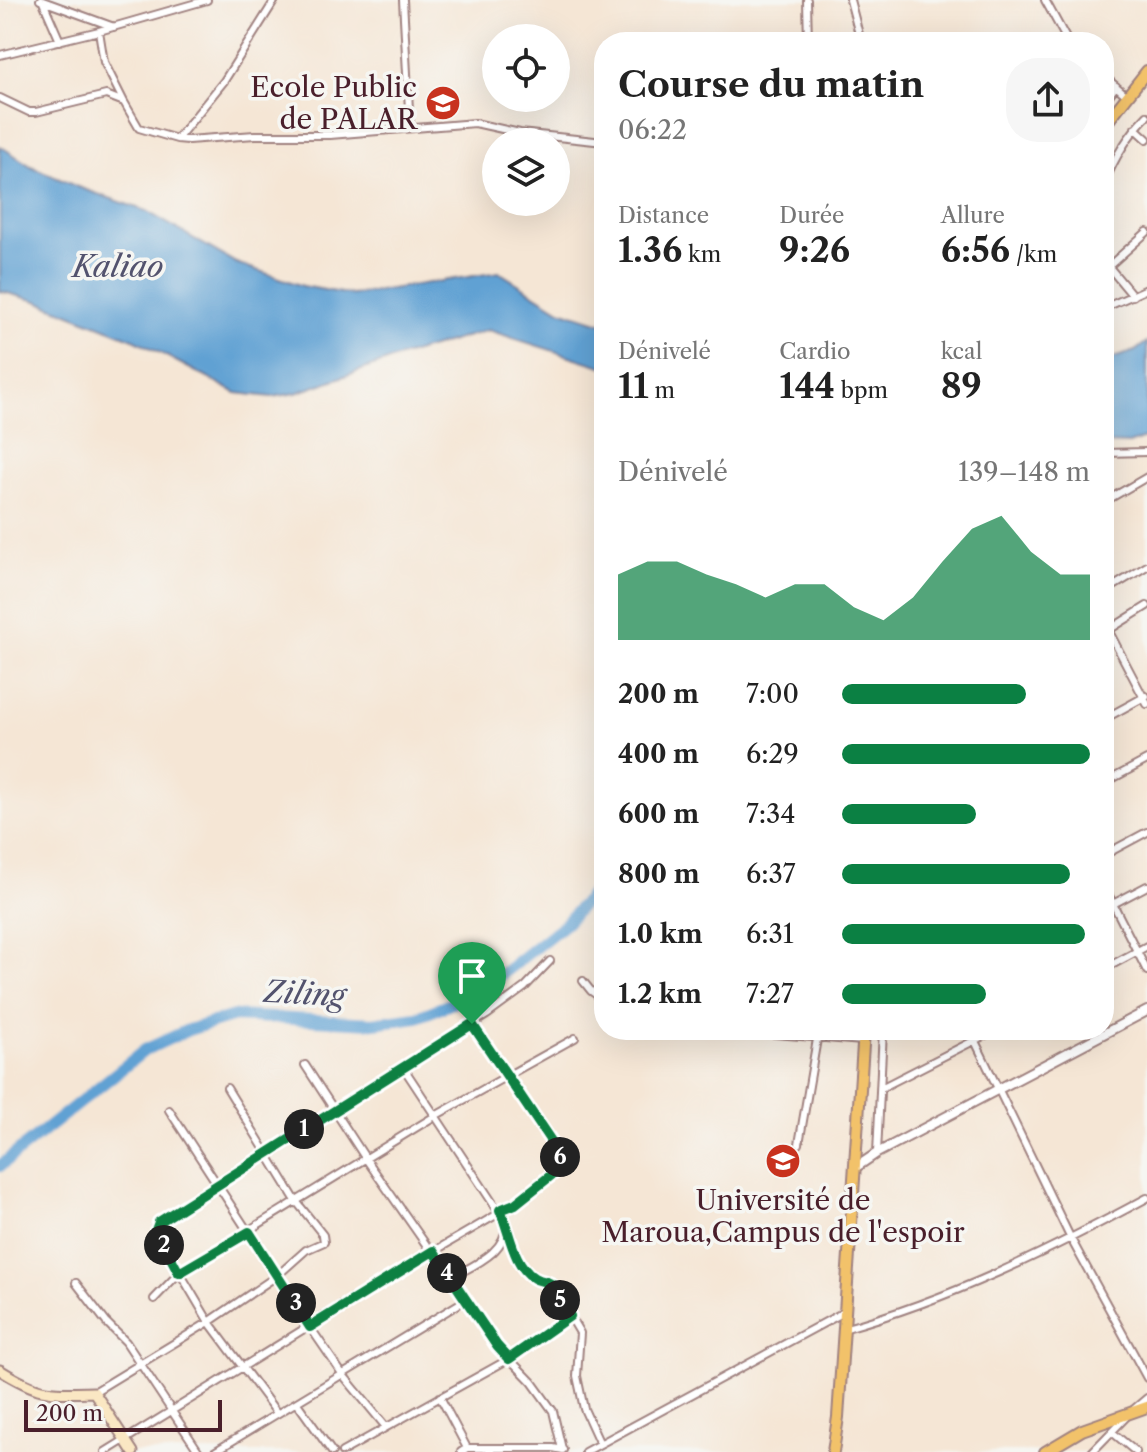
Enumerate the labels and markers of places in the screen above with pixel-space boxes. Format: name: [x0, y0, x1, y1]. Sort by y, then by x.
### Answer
place label: Ecole Public de PALAR: [250, 70, 419, 136]
school or university icon: Ecole Public de PALAR: [424, 84, 462, 122]
pin: [438, 942, 506, 1024]
pin: 1: [284, 1109, 324, 1149]
pin: 6: [540, 1137, 580, 1177]
school or university icon: Université de Maroua,Campus de l'espoir: [764, 1142, 802, 1180]
place label: Université de Maroua,Campus de l'espoir: [601, 1183, 965, 1249]
pin: 2: [144, 1225, 184, 1265]
pin: 4: [427, 1253, 467, 1293]
pin: 5: [540, 1280, 580, 1320]
pin: 3: [276, 1283, 316, 1323]

